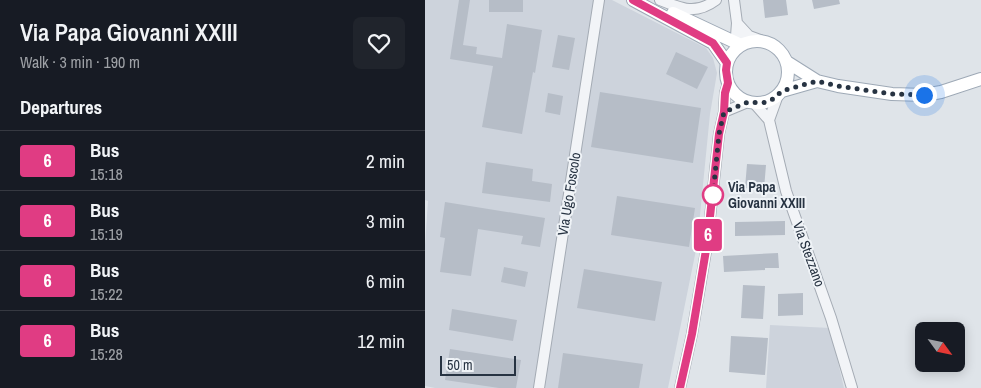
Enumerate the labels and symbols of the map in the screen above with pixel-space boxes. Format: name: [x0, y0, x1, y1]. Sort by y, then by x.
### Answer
your location: [912, 83, 937, 108]
street label: Via Ugo Foscolo: [554, 151, 584, 237]
place label: Via Papa Giovanni XXIII: [728, 178, 805, 212]
marker: Via Papa Giovanni XXIII: [702, 184, 724, 206]
line badge: 6: [692, 219, 724, 251]
street label: Via Stezzano: [789, 219, 829, 289]
north arrow: [915, 322, 965, 372]
scale bar: [440, 353, 516, 376]

